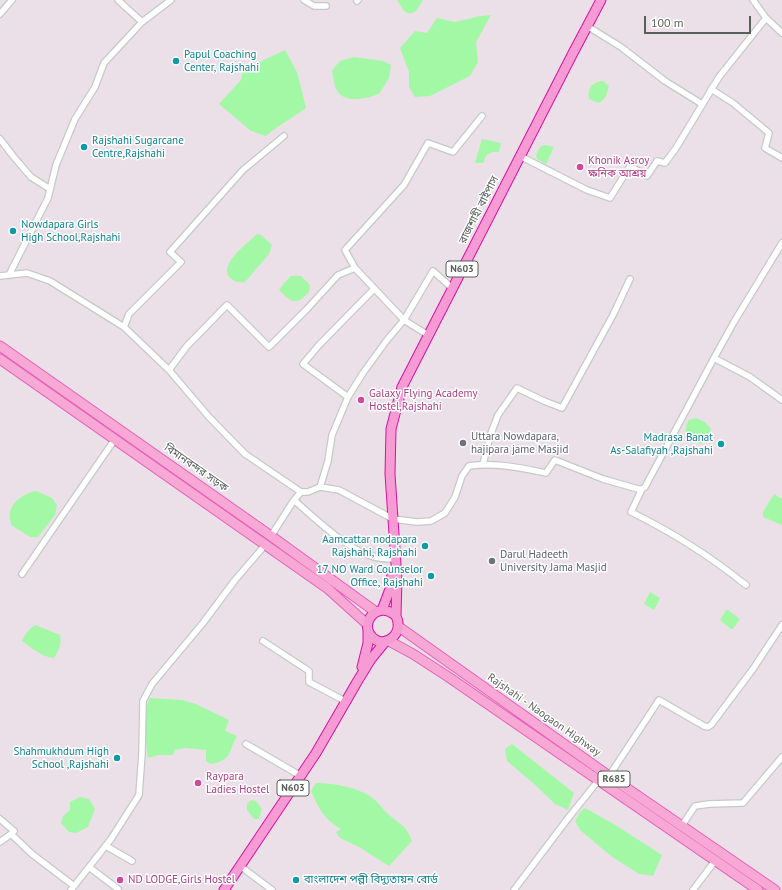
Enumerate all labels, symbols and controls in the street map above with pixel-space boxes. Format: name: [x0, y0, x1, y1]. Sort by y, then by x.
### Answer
scale bar: [646, 8, 753, 34]
text: 100 m: [651, 15, 684, 30]
place label: Papul Coaching Center, Rajshahi: [184, 48, 259, 74]
marker: Papul Coaching Center, Rajshahi: [171, 56, 181, 66]
place label: Rajshahi Sugarcane Centre,Rajshahi: [92, 134, 184, 160]
marker: Rajshahi Sugarcane Centre,Rajshahi: [79, 142, 89, 152]
place label: Khonik Asroy ক্ষনিক আশ্রয়: [588, 154, 649, 180]
marker: Khonik Asroy ক্ষনিক আশ্রয়: [575, 162, 585, 172]
street label: রাজশাহী বাইপাস: [456, 174, 502, 246]
place label: Nowdapara Girls High School,Rajshahi: [21, 218, 120, 244]
marker: Nowdapara Girls High School,Rajshahi: [8, 226, 18, 236]
road number: N603: [446, 261, 478, 277]
place label: Galaxy Flying Academy Hostel,Rajshahi: [369, 387, 478, 413]
marker: Galaxy Flying Academy Hostel,Rajshahi: [356, 395, 366, 405]
place label: Uttara Nowdapara, hajipara jame Masjid: [471, 430, 568, 456]
place label: Madrasa Banat As-Salafiyah ,Rajshahi: [610, 431, 713, 457]
marker: Uttara Nowdapara, hajipara jame Masjid: [458, 438, 468, 448]
marker: Madrasa Banat As-Salafiyah ,Rajshahi: [716, 439, 726, 449]
street label: বিমানবন্দর সড়ক: [162, 441, 230, 495]
place label: Aamcattar nodapara Rajshahi, Rajshahi: [322, 533, 417, 559]
marker: Aamcattar nodapara Rajshahi, Rajshahi: [420, 541, 430, 551]
place label: Darul Hadeeth University Jama Masjid: [500, 548, 607, 574]
marker: Darul Hadeeth University Jama Masjid: [487, 556, 497, 566]
place label: 17 NO Ward Counselor Office, Rajshahi: [317, 563, 423, 589]
marker: 17 NO Ward Counselor Office, Rajshahi: [426, 571, 436, 581]
street label: Rajshahi - Naogaon Highway: [485, 671, 603, 759]
place label: Shahmukhdum High School ,Rajshahi: [14, 745, 109, 771]
marker: Shahmukhdum High School ,Rajshahi: [112, 753, 122, 763]
place label: Raypara Ladies Hostel: [206, 770, 269, 796]
road number: R685: [598, 771, 630, 787]
marker: Raypara Ladies Hostel: [193, 778, 203, 788]
road number: N603: [277, 780, 309, 796]
place label: ND LODGE,Girls Hostel: [128, 873, 235, 887]
place label: বাংলাদেশ পল্লী বিদ্যুতায়ন বোর্ড: [304, 873, 438, 887]
marker: ND LODGE,Girls Hostel: [115, 875, 125, 885]
marker: বাংলাদেশ পল্লী বিদ্যুতায়ন বোর্ড: [291, 875, 301, 885]

